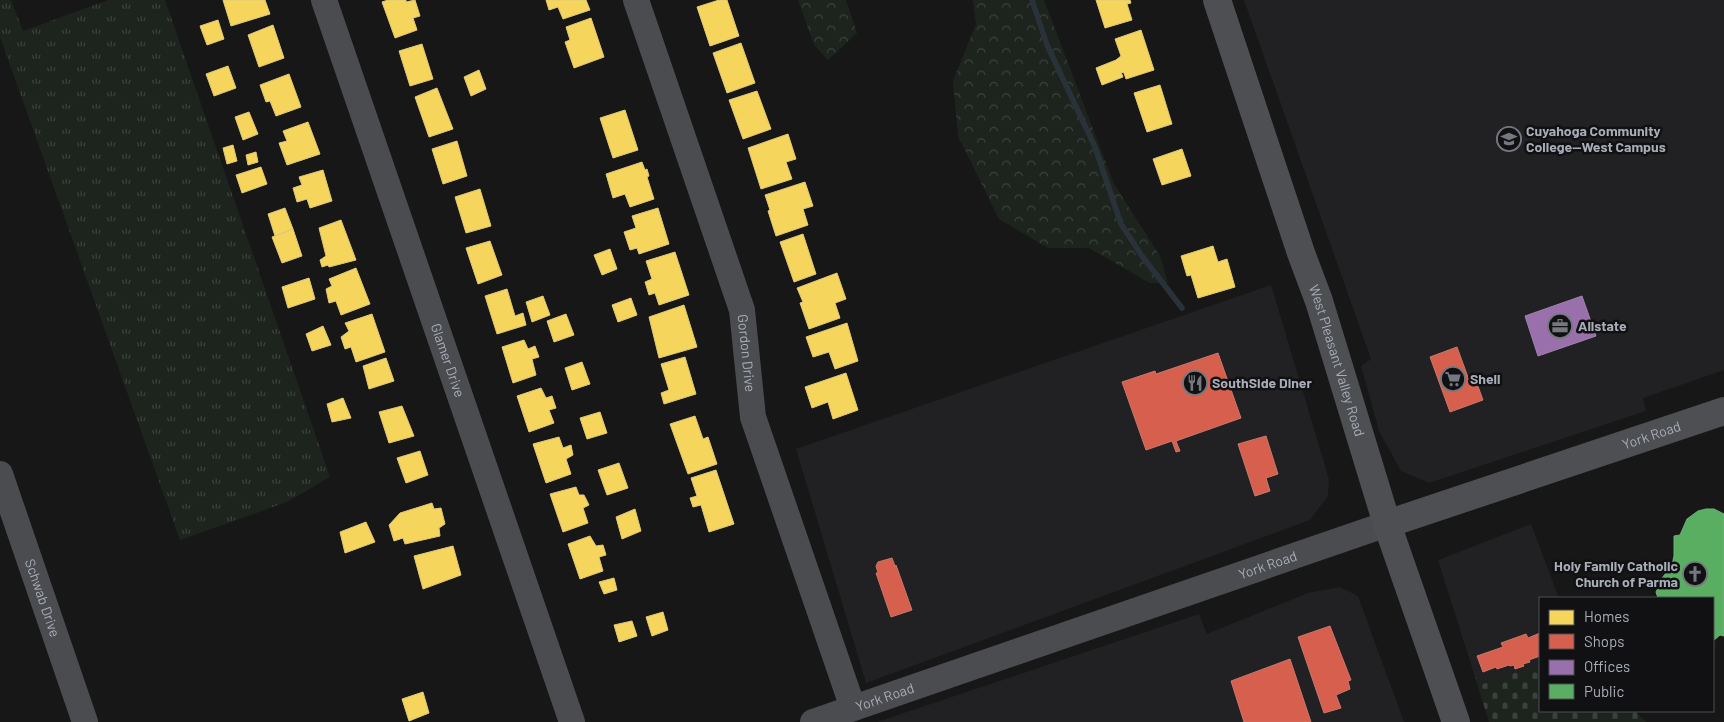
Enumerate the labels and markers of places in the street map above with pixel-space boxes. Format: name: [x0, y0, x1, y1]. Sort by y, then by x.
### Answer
place label: Cuyahoga Community College—West Campus: [1526, 122, 1666, 155]
school or university icon: Cuyahoga Community College—West Campus: [1496, 126, 1522, 152]
office icon: Allstate: [1547, 313, 1573, 339]
place label: Allstate: [1578, 317, 1627, 334]
supermarket icon: Shell: [1440, 366, 1466, 392]
restaurant icon: SouthSide Diner: [1182, 370, 1208, 396]
place label: Shell: [1470, 370, 1500, 387]
place label: SouthSide Diner: [1212, 374, 1312, 391]
place label: Holy Family Catholic Church of Parma: [1554, 557, 1678, 590]
church icon: Holy Family Catholic Church of Parma: [1682, 561, 1708, 587]

